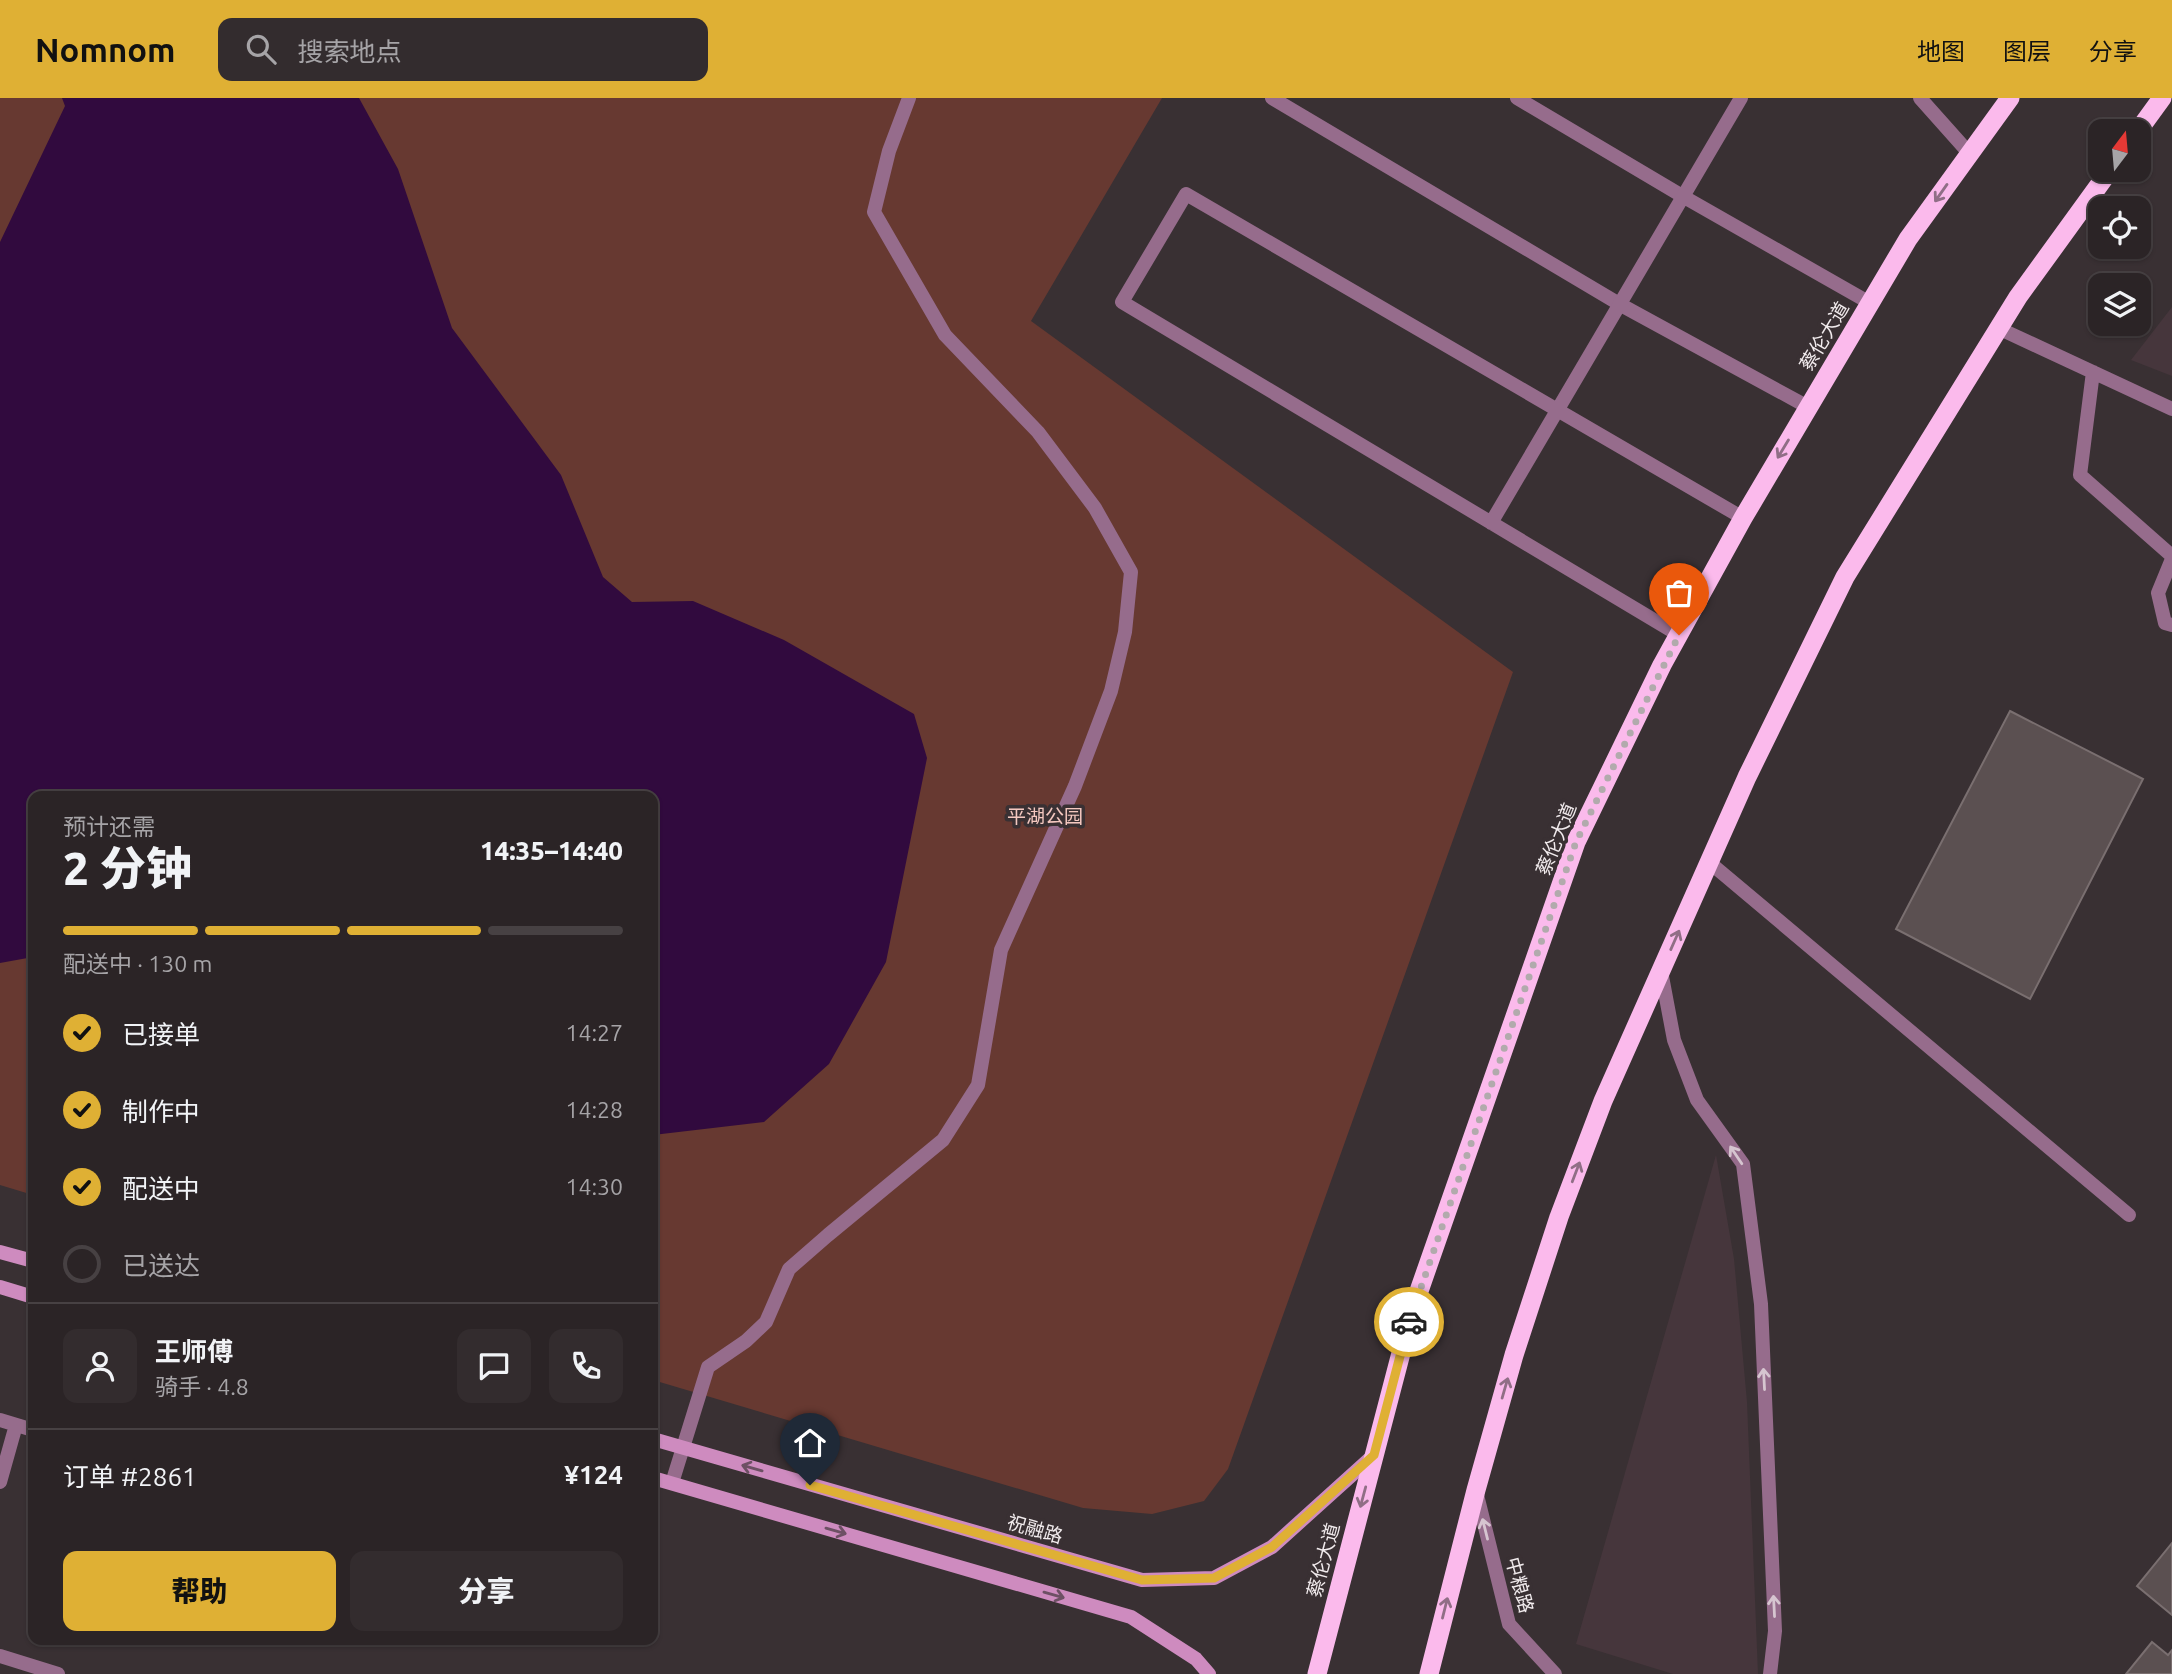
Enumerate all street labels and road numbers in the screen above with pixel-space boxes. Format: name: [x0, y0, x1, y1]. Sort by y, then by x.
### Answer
street label: 蔡伦大道: [1795, 298, 1853, 374]
street label: 蔡伦大道: [1532, 800, 1580, 878]
street label: 祝融路: [1005, 1511, 1065, 1547]
street label: 蔡伦大道: [1303, 1520, 1343, 1600]
street label: 中粮路: [1502, 1555, 1538, 1615]

